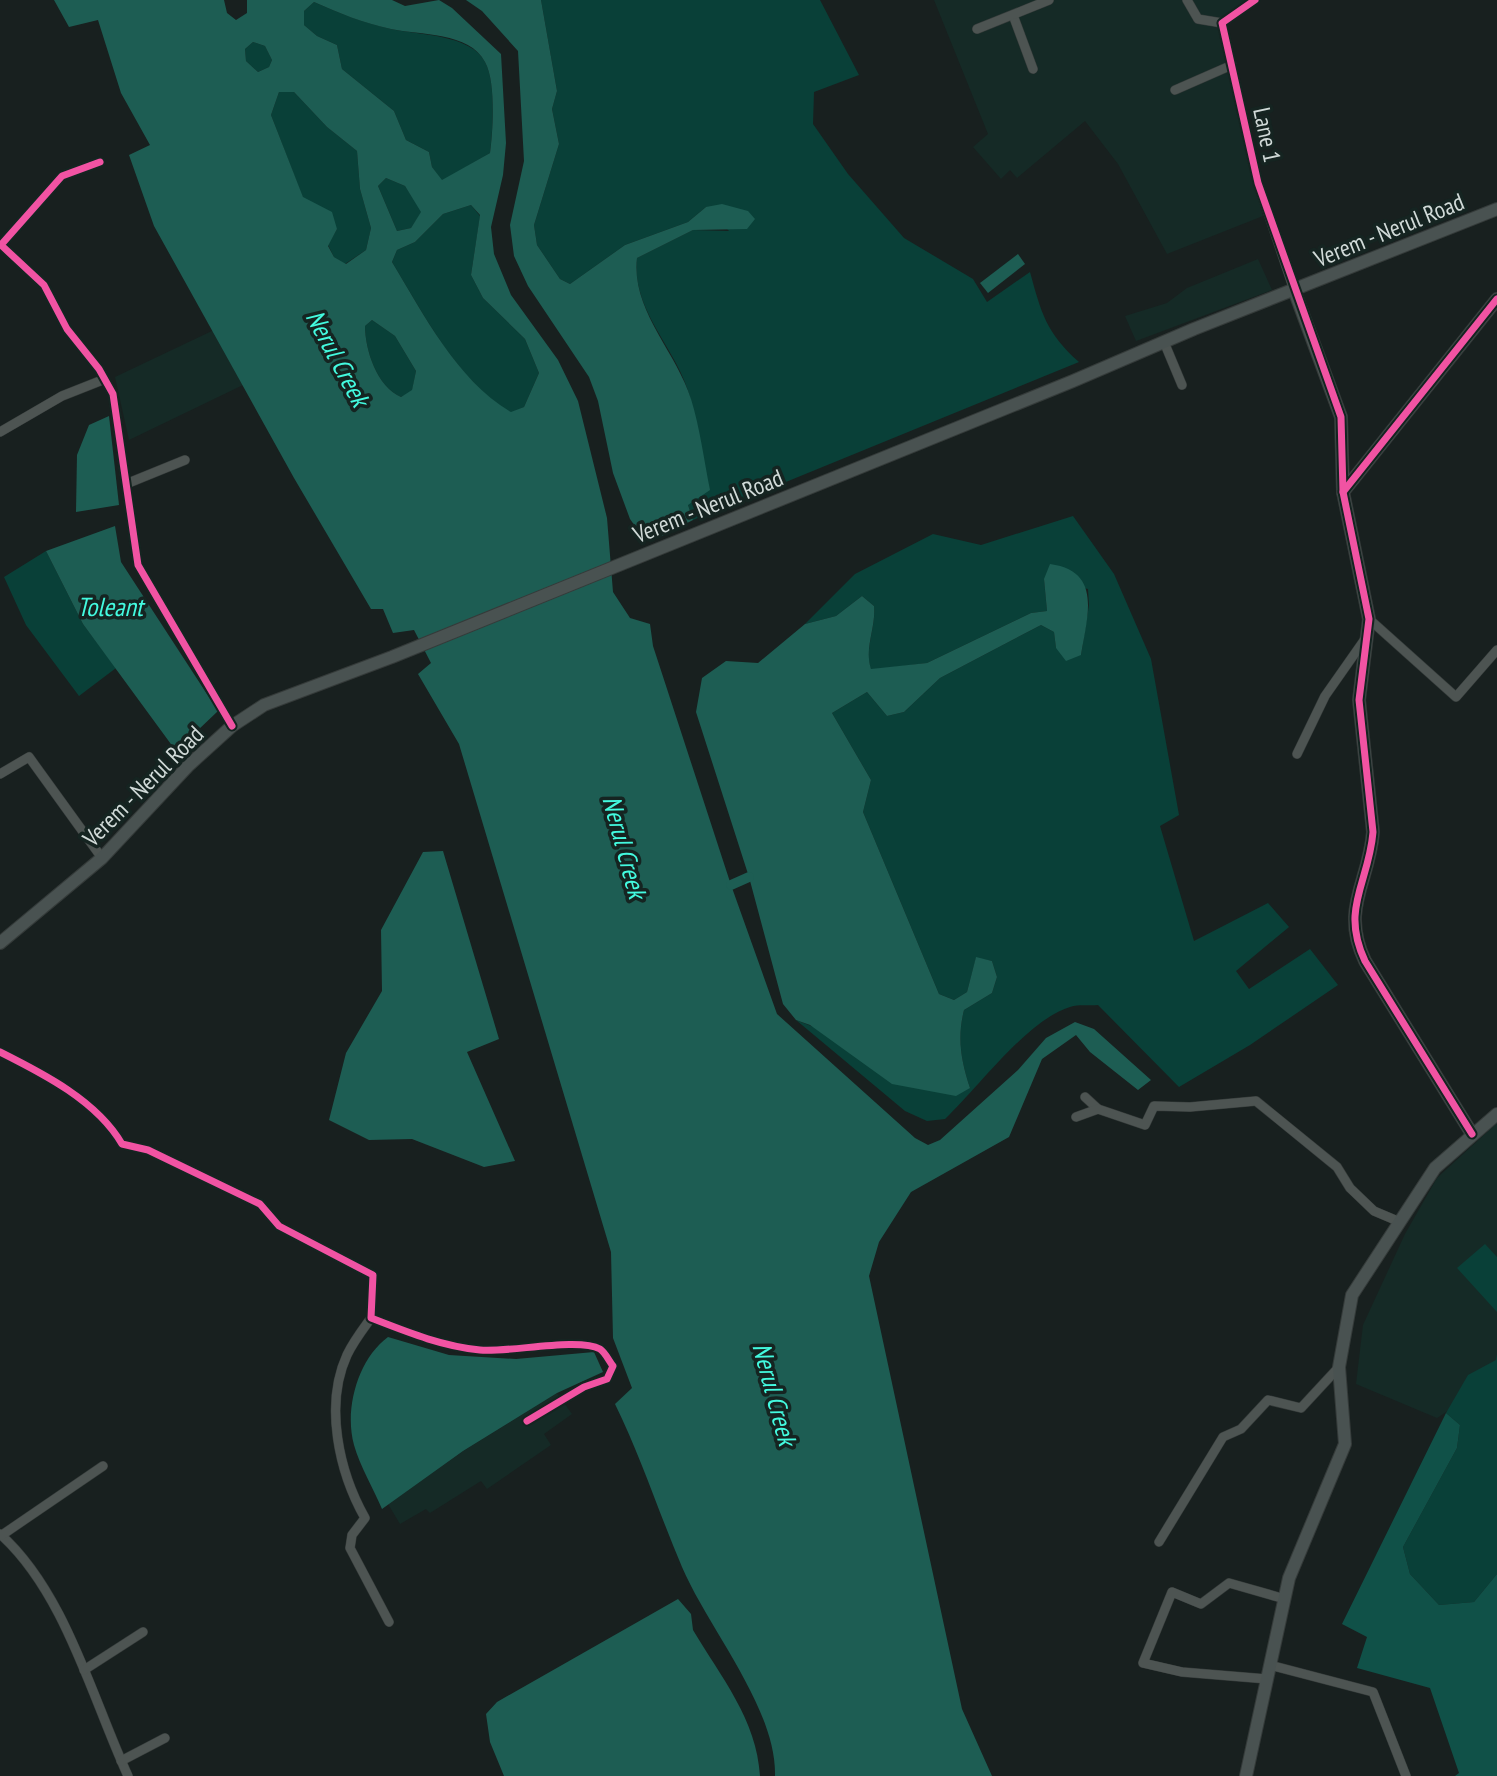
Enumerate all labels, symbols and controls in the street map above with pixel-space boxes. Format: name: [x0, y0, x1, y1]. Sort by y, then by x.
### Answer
street label: Lane 1: [1246, 105, 1288, 165]
street label: Verem - Nerul Road: [1309, 186, 1468, 274]
water label: Nerul Creek: [299, 304, 379, 415]
street label: Verem - Nerul Road: [628, 462, 787, 550]
water label: Toleant: [77, 590, 146, 623]
street label: Verem - Nerul Road: [75, 719, 210, 854]
water label: Nerul Creek: [596, 792, 655, 905]
water label: Nerul Creek: [746, 1339, 805, 1452]

